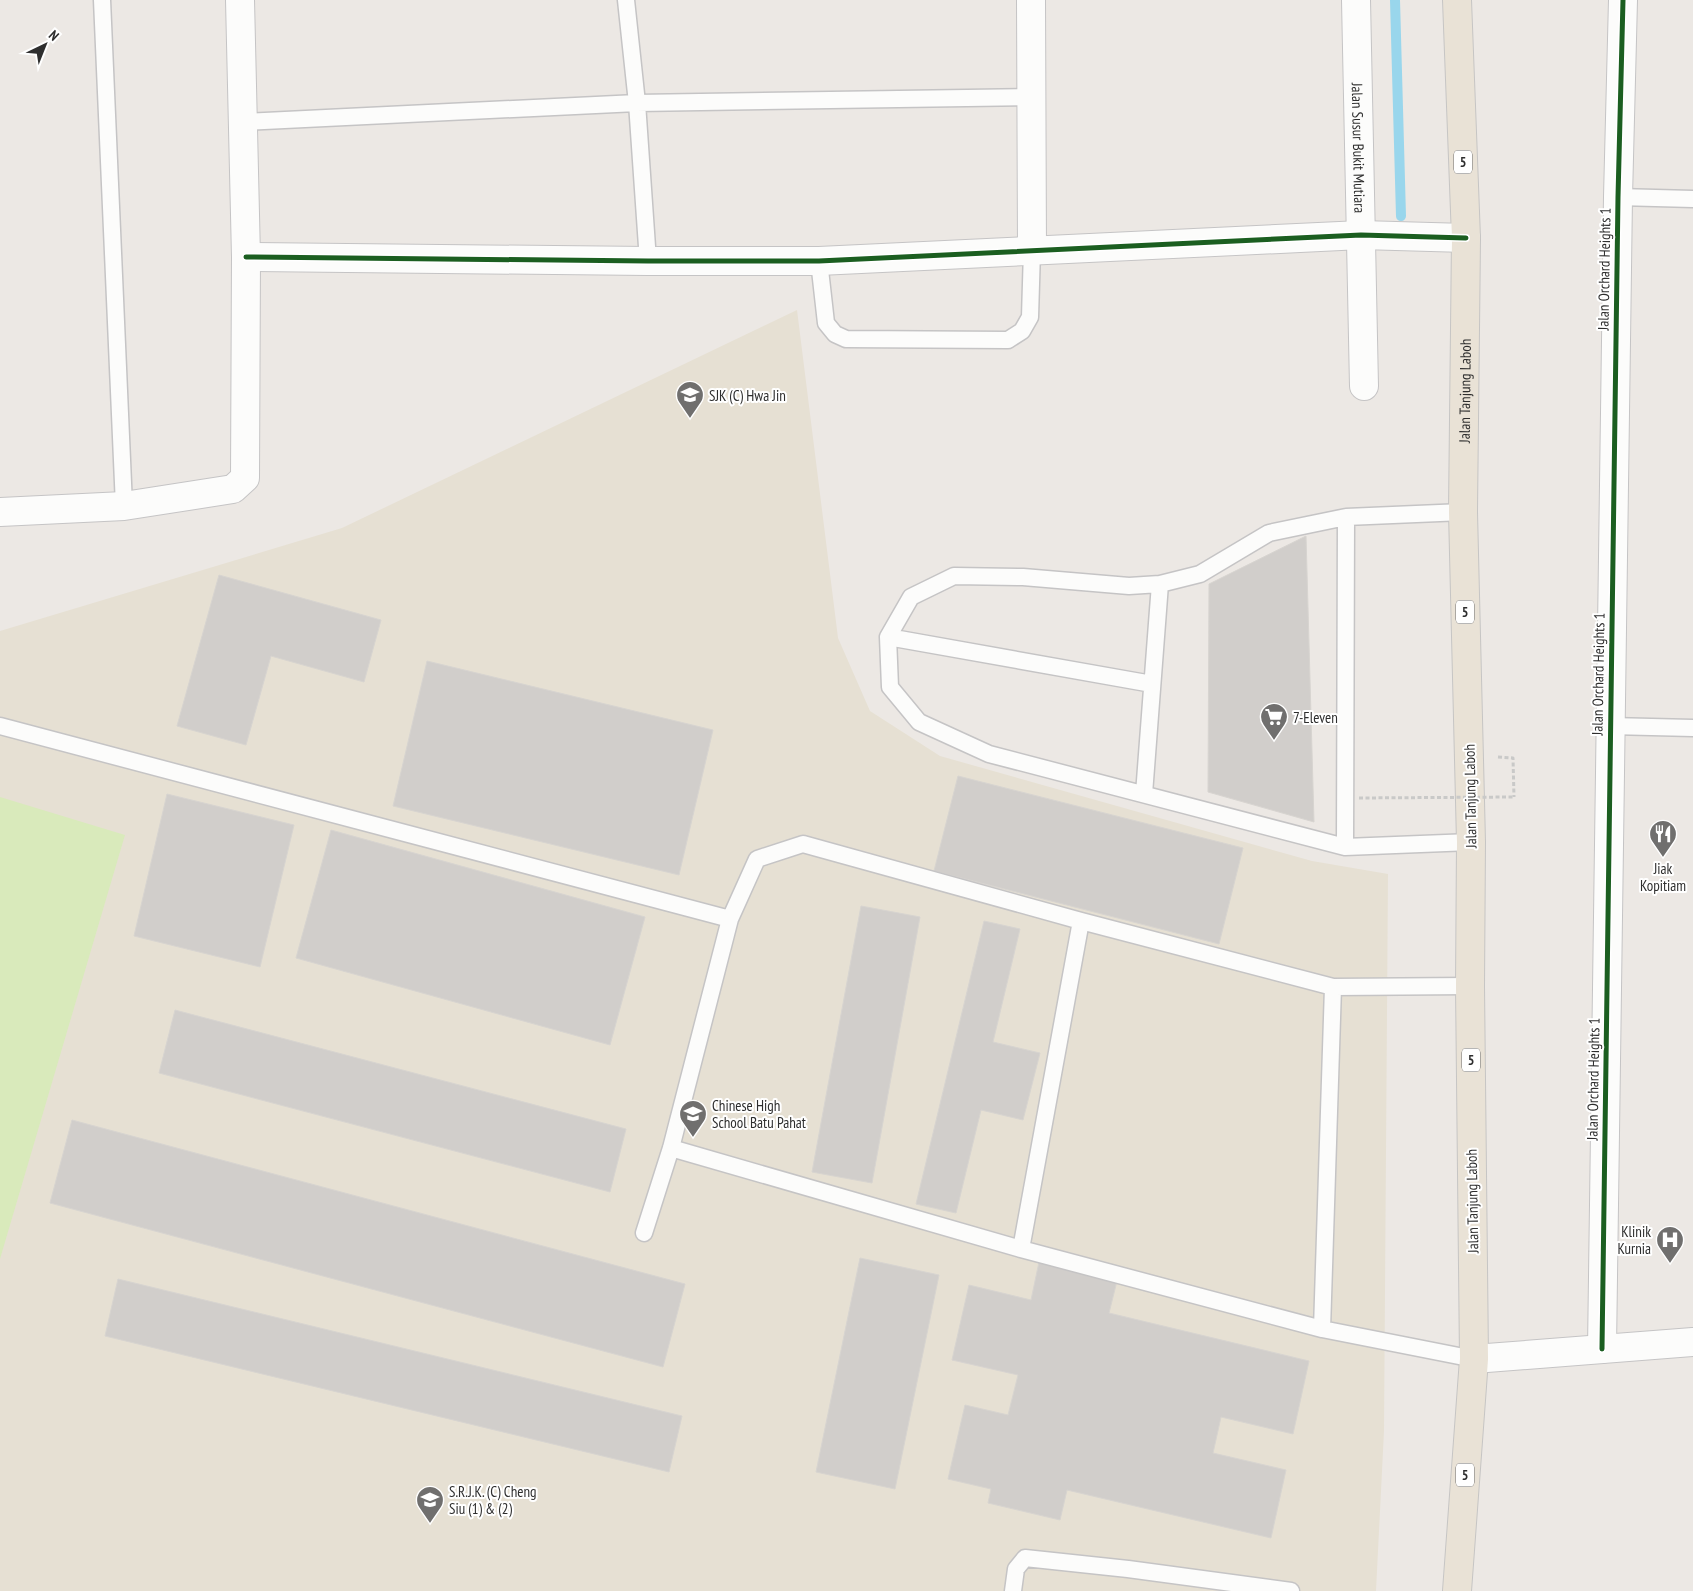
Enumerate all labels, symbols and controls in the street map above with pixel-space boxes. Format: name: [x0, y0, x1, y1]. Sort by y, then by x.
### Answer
north arrow: [20, 20, 70, 70]
text: N: [45, 26, 63, 45]
street label: Jalan Susur Bukit Mutiara: [1348, 82, 1370, 213]
road number: 5: [1454, 150, 1472, 173]
street label: Jalan Orchard Heights 1: [1593, 208, 1615, 331]
street label: Jalan Tanjung Laboh: [1454, 339, 1474, 444]
school or university icon: SJK (C) Hwa Jin: [675, 380, 705, 419]
place label: SJK (C) Hwa Jin: [709, 386, 786, 405]
road number: 5: [1456, 600, 1474, 624]
street label: Jalan Orchard Heights 1: [1587, 613, 1609, 736]
supermarket icon: 7-Eleven: [1259, 702, 1289, 741]
place label: 7-Eleven: [1293, 708, 1338, 727]
street label: Jalan Tanjung Laboh: [1460, 744, 1480, 849]
restaurant icon: Jiak Kopitiam: [1648, 819, 1678, 858]
place label: Jiak Kopitiam: [1640, 859, 1686, 895]
street label: Jalan Orchard Heights 1: [1582, 1018, 1604, 1141]
road number: 5: [1462, 1048, 1480, 1072]
place label: Chinese High School Batu Pahat: [712, 1096, 806, 1132]
school or university icon: Chinese High School Batu Pahat: [678, 1099, 708, 1138]
street label: Jalan Tanjung Laboh: [1462, 1149, 1482, 1254]
place label: Klinik Kurnia: [1617, 1222, 1651, 1258]
hospital icon: Klinik Kurnia: [1655, 1225, 1685, 1264]
road number: 5: [1456, 1464, 1474, 1486]
place label: S.R.J.K. (C) Cheng Siu (1) & (2): [449, 1482, 537, 1518]
school or university icon: S.R.J.K. (C) Cheng Siu (1) & (2): [415, 1485, 445, 1524]

